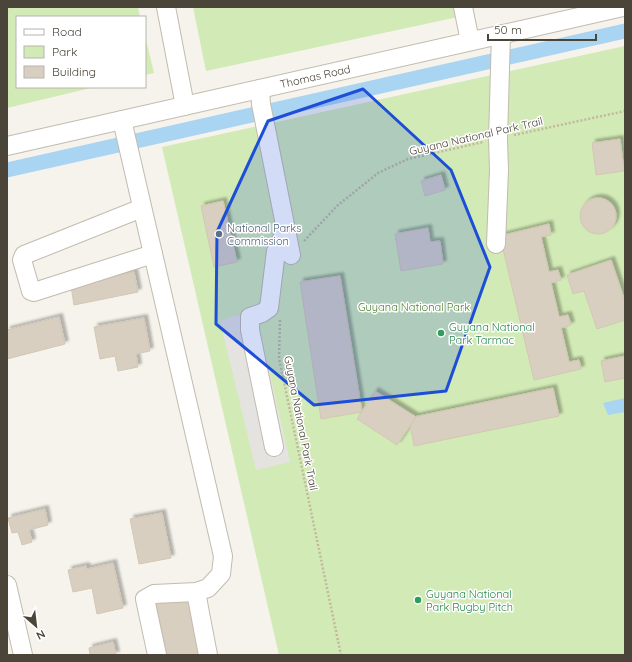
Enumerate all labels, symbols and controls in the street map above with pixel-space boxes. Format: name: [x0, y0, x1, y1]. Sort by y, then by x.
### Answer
legend: [16, 16, 146, 88]
scale bar: [488, 16, 596, 42]
text: 50 m: [494, 22, 522, 37]
text: Road: [52, 24, 82, 39]
text: Park: [52, 44, 77, 59]
street label: Thomas Road: [279, 62, 352, 91]
text: Building: [52, 64, 96, 79]
street label: Guyana National Park Trail: [408, 114, 544, 158]
place label: National Parks Commission: [227, 221, 301, 248]
marker: National Parks Commission: [214, 229, 224, 239]
park label: Guyana National Park: [358, 300, 470, 314]
place label: Guyana National Park Tarmac: [449, 320, 535, 347]
marker: Guyana National Park Tarmac: [436, 328, 446, 338]
street label: Guyana National Park Trail: [281, 355, 321, 491]
place label: Guyana National Park Rugby Pitch: [426, 587, 513, 614]
marker: Guyana National Park Rugby Pitch: [413, 595, 423, 605]
north arrow: [16, 606, 56, 646]
text: N: [34, 627, 48, 643]

